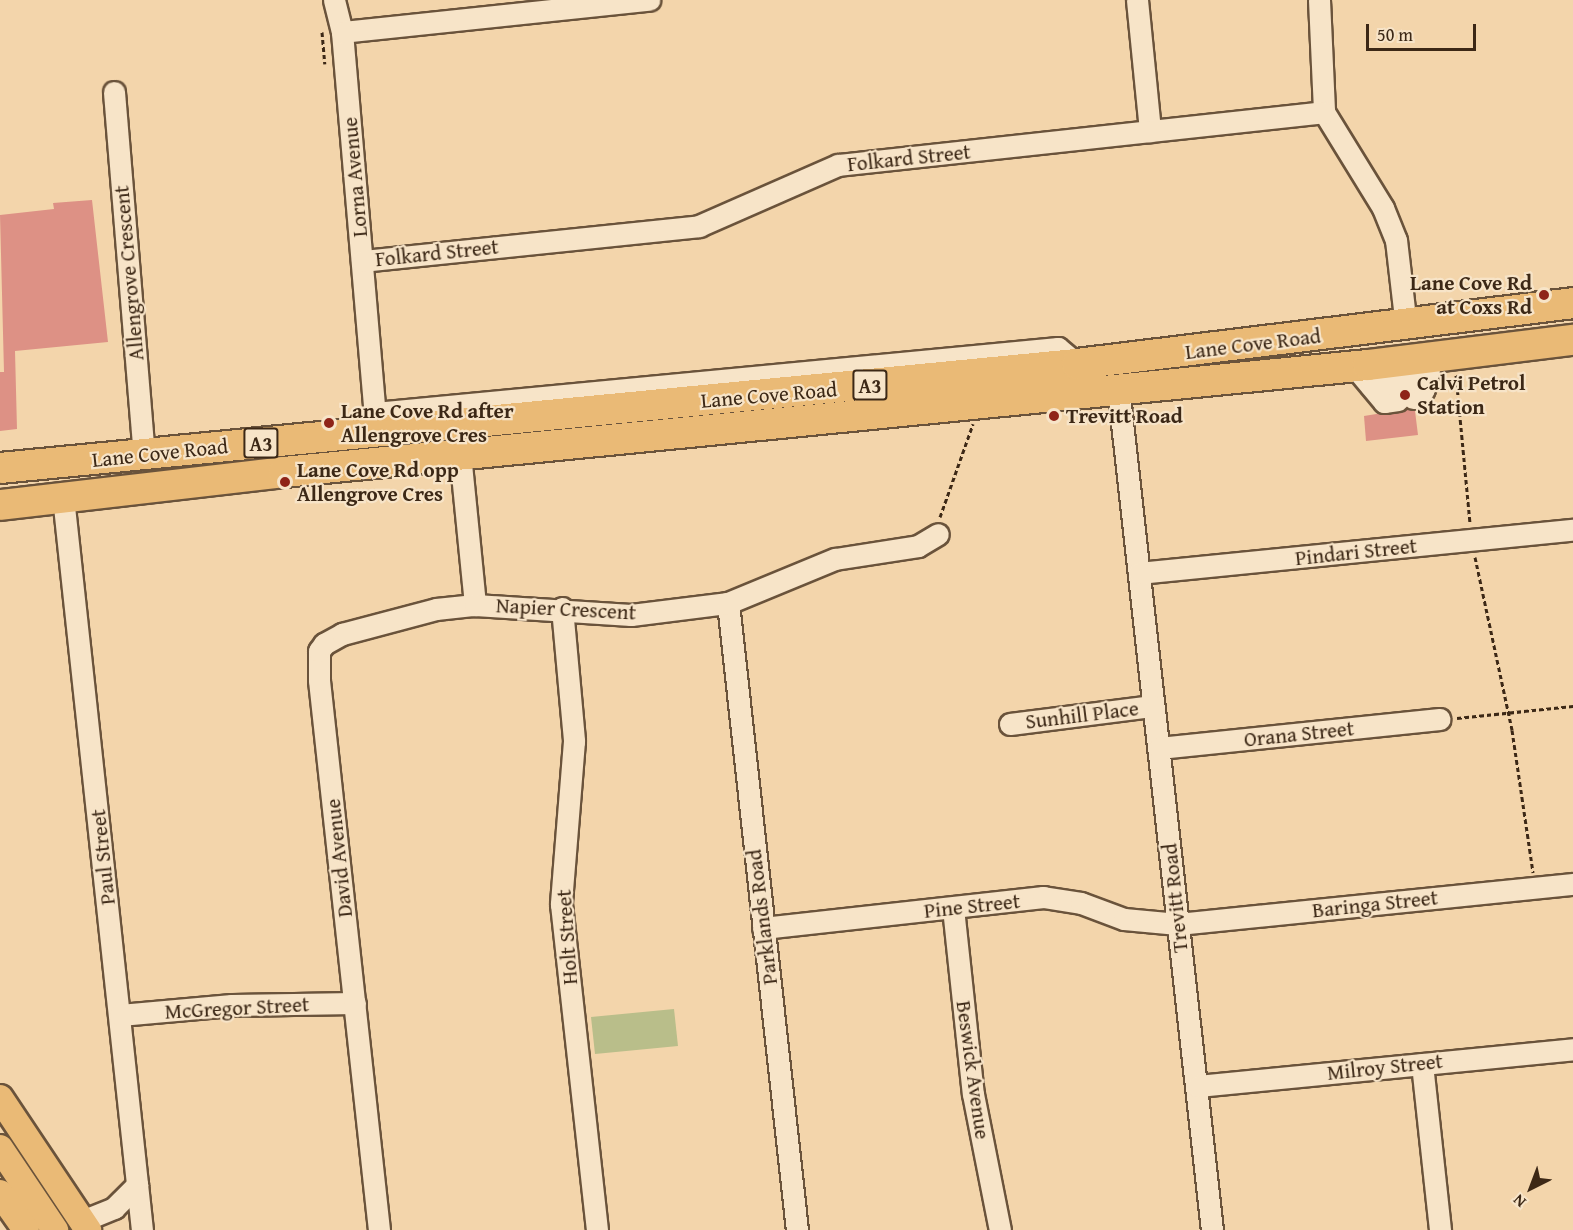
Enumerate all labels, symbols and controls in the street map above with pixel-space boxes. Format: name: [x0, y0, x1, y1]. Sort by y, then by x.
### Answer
scale bar: [1369, 12, 1478, 50]
text: 50 m: [1377, 21, 1413, 48]
street label: Lorna Avenue: [337, 116, 373, 238]
street label: Folkard Street: [846, 139, 972, 177]
street label: Allengrove Crescent: [109, 184, 149, 362]
street label: Folkard Street: [374, 234, 500, 272]
place label: Lane Cove Rd at Coxs Rd: [1410, 270, 1532, 320]
marker: Lane Cove Rd at Coxs Rd: [1537, 288, 1551, 302]
street label: Lane Cove Road: [1184, 323, 1322, 365]
road number: A3: [852, 368, 888, 402]
place label: Calvi Petrol Station: [1417, 370, 1526, 420]
street label: Lane Cove Road: [700, 376, 838, 414]
marker: Calvi Petrol Station: [1398, 388, 1412, 402]
place label: Lane Cove Rd after Allengrove Cres: [341, 398, 514, 448]
place label: Trevitt Road: [1066, 403, 1183, 429]
marker: Trevitt Road: [1047, 409, 1061, 423]
marker: Lane Cove Rd after Allengrove Cres: [322, 416, 336, 430]
road number: A3: [243, 426, 279, 460]
street label: Lane Cove Road: [91, 433, 229, 473]
place label: Lane Cove Rd opp Allengrove Cres: [297, 457, 459, 507]
marker: Lane Cove Rd opp Allengrove Cres: [278, 475, 292, 489]
street label: Pindari Street: [1294, 533, 1418, 571]
street label: Napier Crescent: [495, 593, 637, 625]
street label: Sunhill Place: [1024, 696, 1140, 734]
street label: Orana Street: [1243, 716, 1355, 752]
street label: David Avenue: [320, 797, 358, 919]
street label: Paul Street: [85, 808, 121, 906]
street label: Trevitt Road: [1157, 842, 1193, 954]
street label: Parklands Road: [741, 848, 783, 986]
street label: Baringa Street: [1311, 885, 1439, 923]
street label: Holt Street: [551, 888, 583, 986]
street label: Pine Street: [923, 888, 1021, 924]
street label: McGregor Street: [164, 992, 310, 1024]
street label: Beswick Avenue: [951, 999, 995, 1141]
street label: Milroy Street: [1326, 1048, 1444, 1086]
north arrow: [1501, 1158, 1561, 1218]
text: N: [1507, 1189, 1531, 1214]

